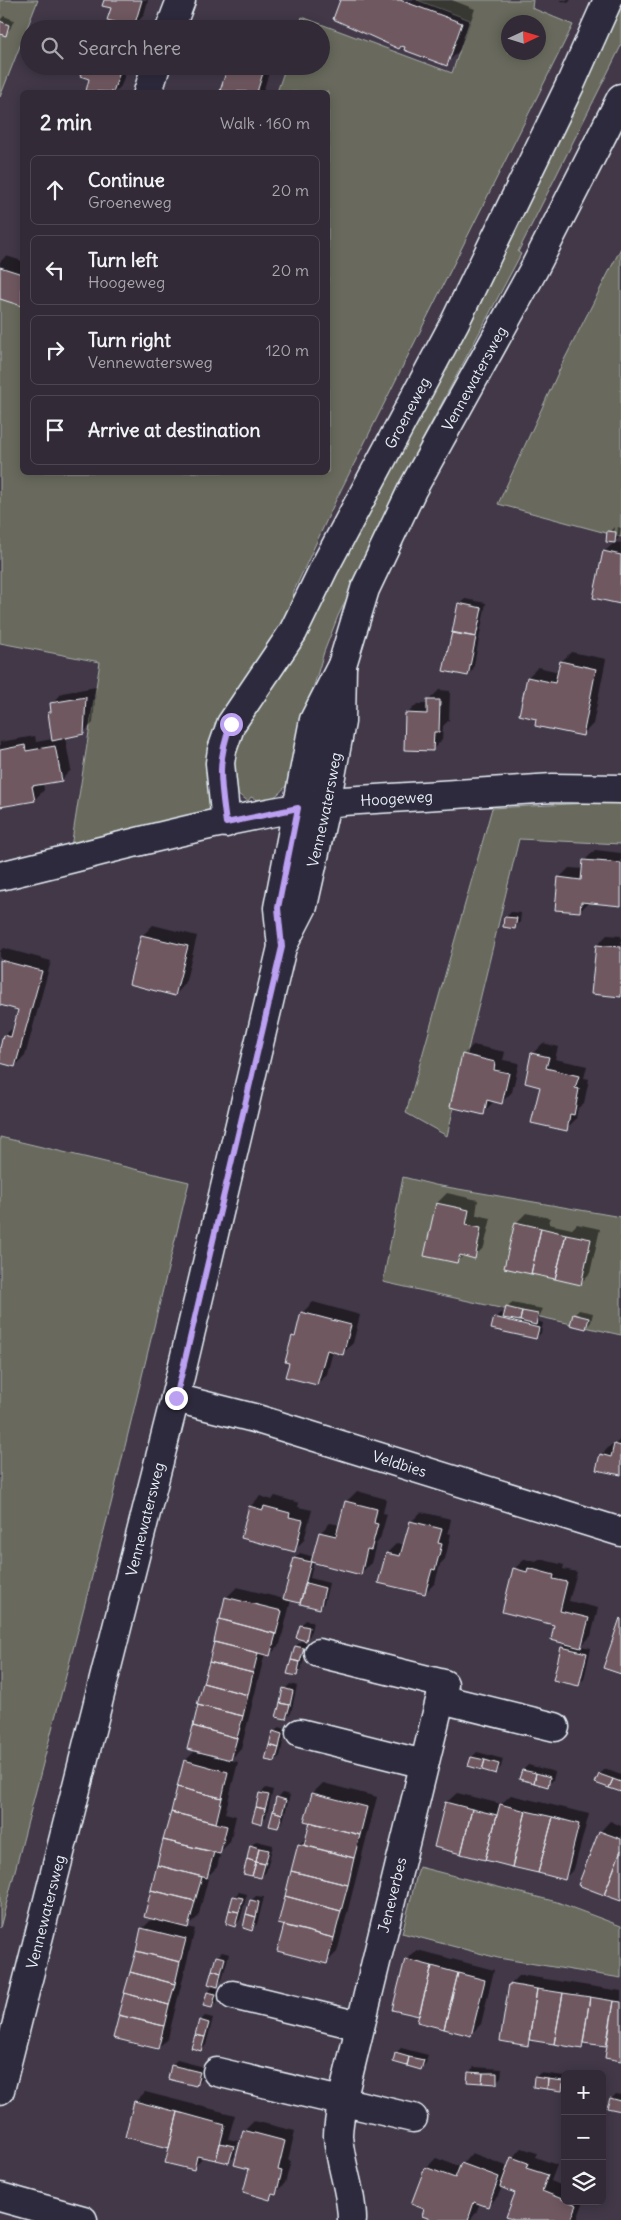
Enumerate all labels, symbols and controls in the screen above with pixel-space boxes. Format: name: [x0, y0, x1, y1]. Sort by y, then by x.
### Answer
north arrow: [501, 15, 546, 60]
search box: [20, 20, 330, 75]
icon: search: [38, 34, 66, 62]
text: Search here: [78, 36, 181, 60]
text: 2 min: [40, 109, 92, 136]
text: Walk · 160 m: [220, 113, 310, 133]
text: Continue: [88, 168, 165, 192]
icon: ahead: [41, 176, 69, 204]
text: 20 m: [272, 180, 309, 200]
text: Groeneweg: [88, 192, 172, 212]
text: Turn left: [88, 248, 158, 272]
icon: left: [41, 256, 69, 284]
text: 20 m: [272, 260, 309, 280]
text: Hoogeweg: [88, 272, 165, 292]
street label: Vennewatersweg: [437, 322, 510, 434]
text: Turn right: [88, 328, 171, 352]
icon: right: [41, 336, 69, 364]
text: 120 m: [266, 340, 309, 360]
text: Vennewatersweg: [88, 352, 213, 372]
street label: Groeneweg: [380, 374, 434, 452]
icon: arrive: [41, 416, 69, 444]
text: Arrive at destination: [88, 418, 261, 442]
route start: [220, 713, 243, 736]
street label: Vennewatersweg: [302, 751, 345, 869]
street label: Hoogeweg: [360, 786, 433, 809]
route end: [165, 1387, 188, 1410]
street label: Veldbies: [370, 1446, 429, 1481]
street label: Vennewatersweg: [121, 1460, 168, 1578]
street label: Vennewatersweg: [22, 1853, 69, 1971]
street label: Jeneverbes: [373, 1855, 411, 1935]
map controls: [561, 2070, 606, 2205]
button: +: [561, 2070, 606, 2115]
button: −: [561, 2115, 606, 2160]
button: layers: [561, 2160, 606, 2205]

